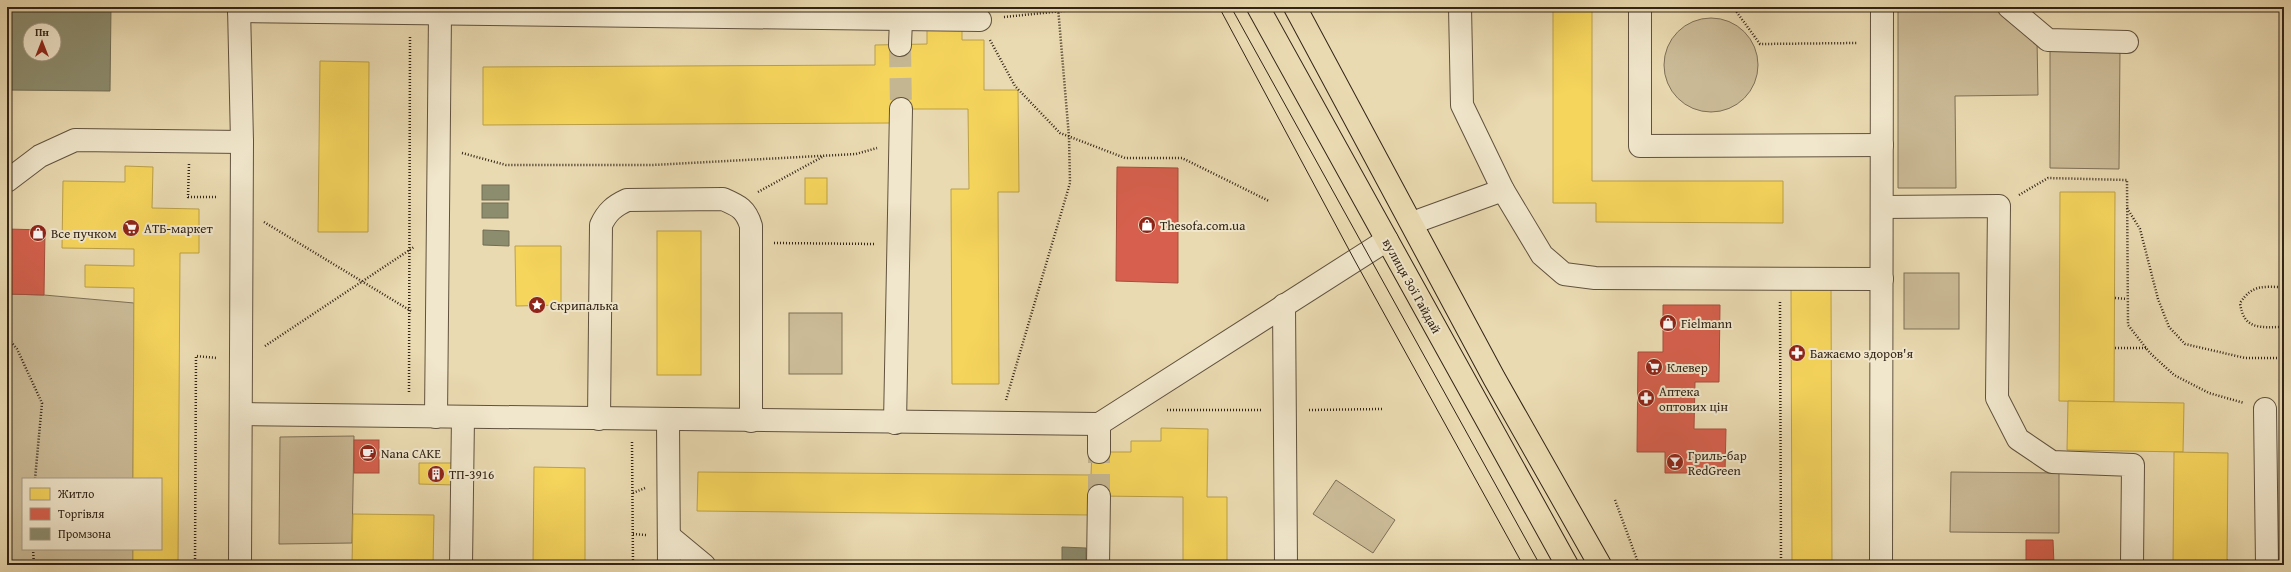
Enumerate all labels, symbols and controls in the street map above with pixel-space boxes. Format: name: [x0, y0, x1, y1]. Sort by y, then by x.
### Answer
north arrow: [22, 22, 62, 62]
text: Пн: [35, 24, 49, 40]
shop icon: Thesofa.com.ua: [1137, 215, 1157, 235]
place label: Thesofa.com.ua: [1160, 216, 1246, 235]
supermarket icon: АТБ-маркет: [121, 218, 141, 238]
place label: АТБ-маркет: [144, 219, 213, 238]
shop icon: Все пучком: [28, 223, 48, 243]
place label: Все пучком: [51, 224, 117, 243]
street label: вулиця Зої Гайдай: [1378, 235, 1446, 337]
place icon: Скрипалька: [527, 295, 547, 315]
place label: Скрипалька: [550, 296, 619, 315]
shop icon: Fielmann: [1658, 313, 1678, 333]
place label: Fielmann: [1681, 314, 1733, 333]
pharmacy icon: Бажаємо здоров'я: [1787, 343, 1807, 363]
place label: Бажаємо здоров'я: [1810, 344, 1913, 363]
supermarket icon: Клевер: [1644, 357, 1664, 377]
place label: Клевер: [1667, 358, 1708, 377]
place label: Аптека оптових цін: [1659, 382, 1728, 416]
pharmacy icon: Аптека оптових цін: [1636, 388, 1656, 408]
cafe icon: Nana CAKE: [358, 443, 378, 463]
place label: Nana CAKE: [381, 444, 441, 463]
place label: Гриль-бар RedGreen: [1688, 446, 1747, 480]
bar icon: Гриль-бар RedGreen: [1665, 452, 1685, 472]
building icon: ТП-3916: [426, 464, 446, 484]
place label: ТП-3916: [449, 465, 494, 484]
legend: [22, 478, 162, 550]
text: Житло: [57, 485, 94, 502]
text: Торгівля: [58, 505, 104, 522]
text: Промзона: [58, 525, 111, 542]

